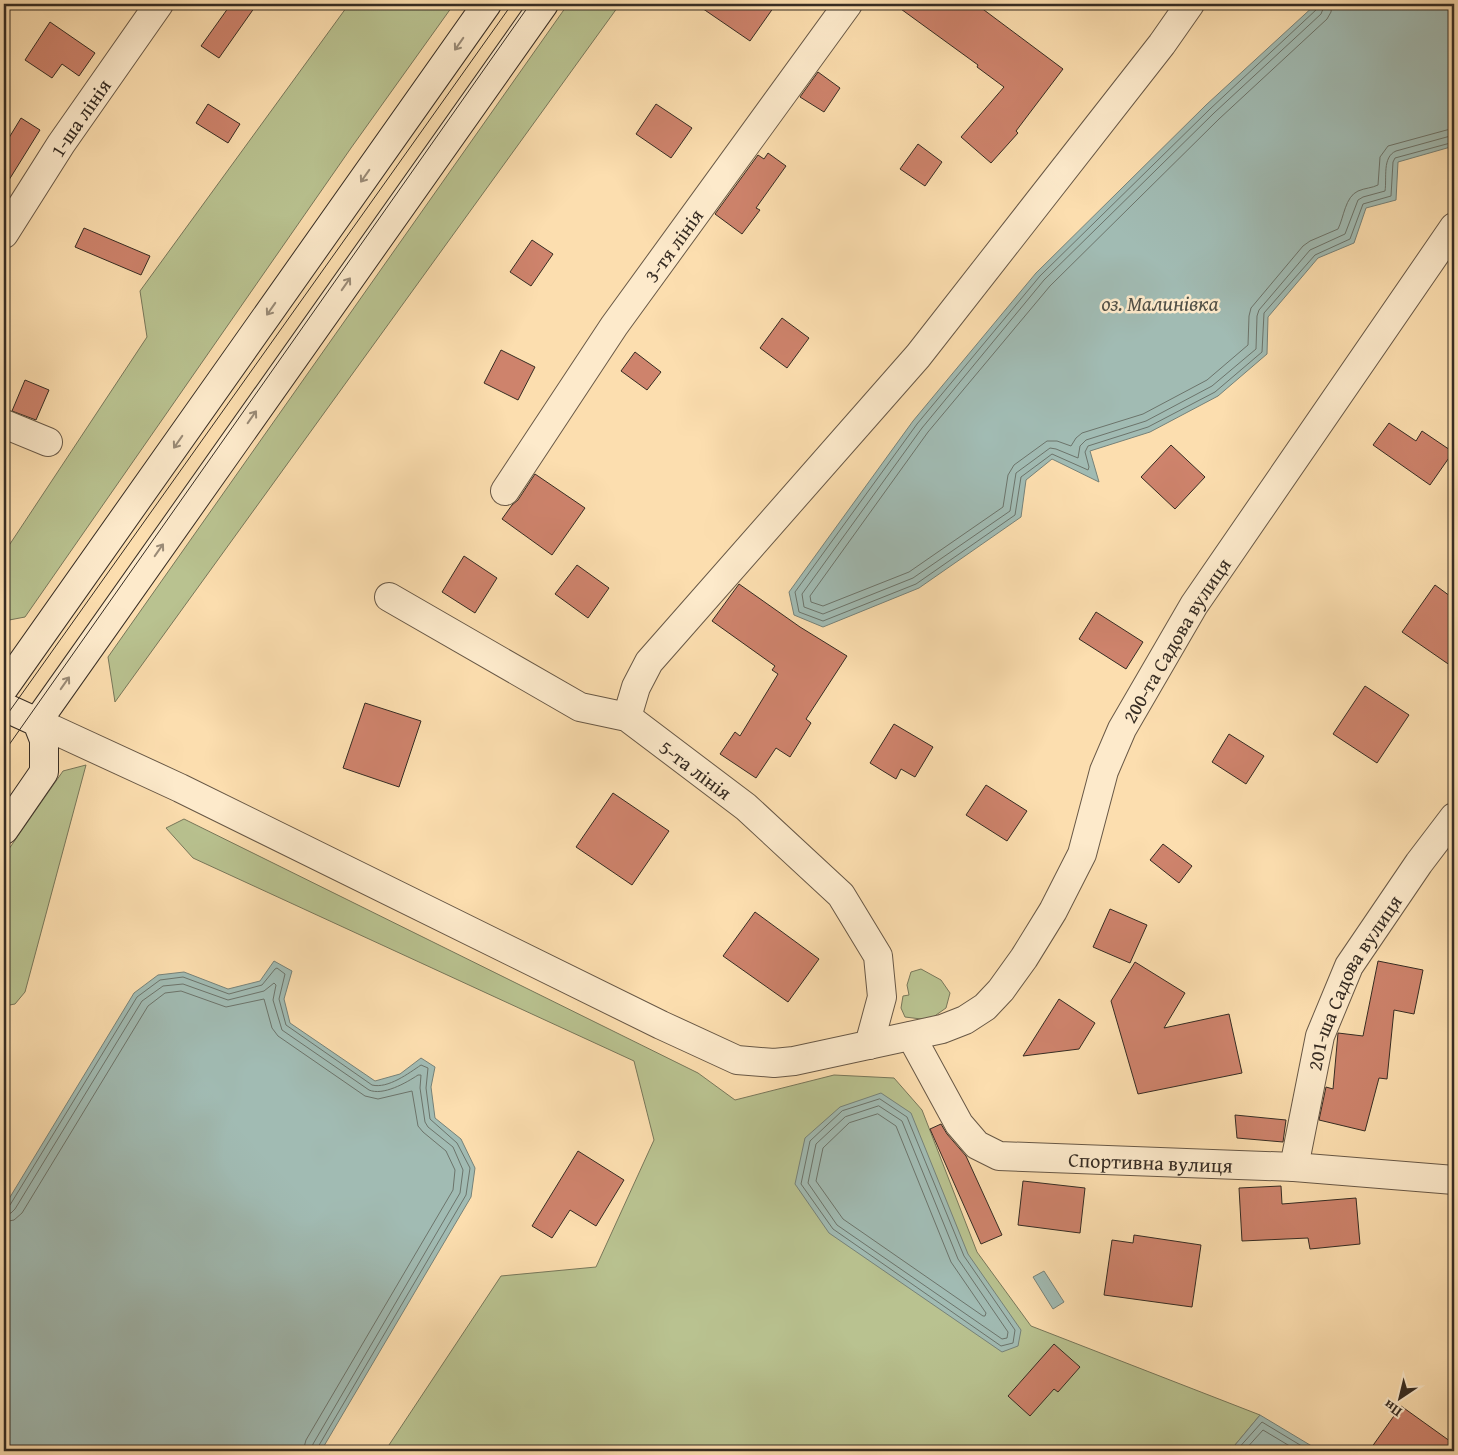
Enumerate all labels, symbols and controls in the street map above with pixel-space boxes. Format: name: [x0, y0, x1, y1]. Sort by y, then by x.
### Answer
one-way arrow: [454, 36, 464, 50]
street label: 1-ша лінія: [42, 72, 117, 162]
one-way arrow: [360, 169, 370, 183]
street label: 3-тя лінія: [636, 202, 710, 288]
one-way arrow: [341, 277, 351, 291]
water label: оз. Малинівка: [1102, 288, 1219, 319]
one-way arrow: [266, 302, 276, 316]
one-way arrow: [247, 410, 257, 424]
one-way arrow: [172, 435, 183, 448]
one-way arrow: [154, 543, 164, 557]
street label: 200-та Садова вулиця: [1114, 551, 1237, 728]
one-way arrow: [60, 676, 70, 690]
street label: 5-та лінія: [654, 732, 738, 806]
street label: 201-ша Садова вулиця: [1299, 888, 1408, 1073]
street label: Спортивна вулиця: [1068, 1144, 1233, 1179]
north arrow: [1376, 1372, 1426, 1422]
text: Пн: [1379, 1395, 1406, 1422]

